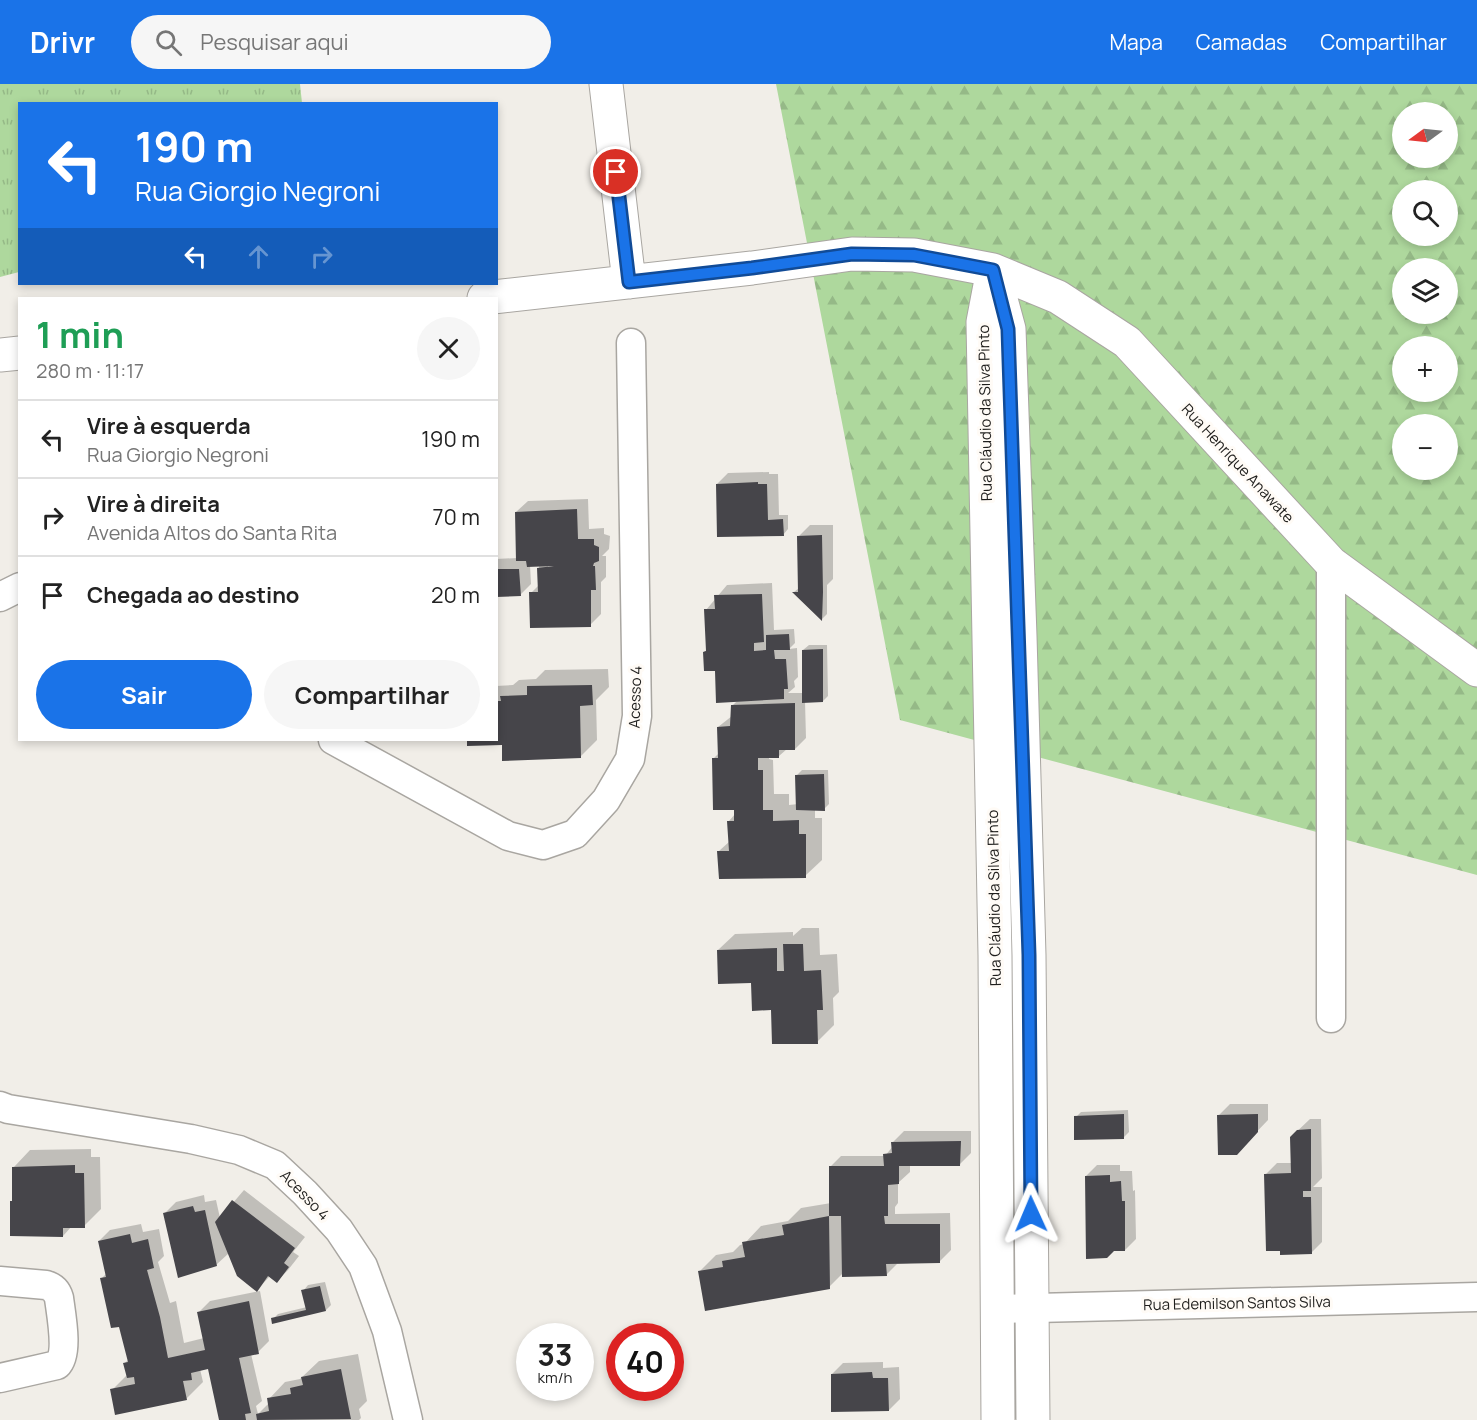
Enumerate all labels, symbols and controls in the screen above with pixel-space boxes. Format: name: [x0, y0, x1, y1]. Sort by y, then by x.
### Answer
search box: [131, 15, 551, 69]
text: Drivr: [30, 23, 95, 61]
icon: search: [152, 26, 185, 59]
text: Pesquisar aqui: [200, 27, 349, 57]
text: Mapa: [1109, 28, 1163, 56]
text: Camadas: [1196, 28, 1287, 56]
text: Compartilhar: [1320, 28, 1447, 56]
north arrow: [1392, 102, 1458, 168]
map controls: [1392, 102, 1458, 480]
text: 190 m: [135, 117, 253, 175]
icon: left: [36, 126, 114, 204]
pin: [590, 146, 641, 197]
icon: arrive: [599, 155, 632, 188]
text: Rua Giorgio Negroni: [135, 172, 381, 209]
button: search: [1392, 180, 1458, 246]
icon: left: [179, 240, 212, 273]
icon: ahead: [242, 240, 275, 273]
icon: right: [305, 240, 338, 273]
button: layers: [1392, 258, 1458, 324]
text: 1 min: [36, 310, 124, 359]
button: close: [417, 317, 480, 380]
street label: Rua Cláudio da Silva Pinto: [973, 324, 997, 501]
button: +: [1392, 336, 1458, 402]
text: 280 m · 11:17: [36, 357, 144, 384]
street label: Rua Henrique Anawate: [1177, 399, 1299, 527]
text: Vire à esquerda: [87, 411, 251, 441]
button: −: [1392, 414, 1458, 480]
icon: left: [36, 423, 69, 456]
text: 190 m: [421, 424, 480, 454]
text: Rua Giorgio Negroni: [87, 441, 269, 468]
text: Vire à direita: [87, 489, 220, 519]
icon: right: [36, 501, 69, 534]
text: 70 m: [432, 502, 480, 532]
text: Avenida Altos do Santa Rita: [87, 519, 337, 546]
icon: arrive: [36, 579, 69, 612]
text: Chegada ao destino: [87, 580, 299, 610]
text: 20 m: [431, 580, 480, 610]
button: Sair: [36, 660, 252, 729]
button: Compartilhar: [264, 660, 480, 729]
street label: Acesso 4: [623, 665, 647, 729]
street label: Rua Cláudio da Silva Pinto: [982, 809, 1006, 986]
street label: Acesso 4: [276, 1165, 334, 1225]
position arrow: [999, 1182, 1063, 1246]
street label: Rua Edemilson Santos Silva: [1143, 1291, 1331, 1315]
speed limit sign: 40: [606, 1323, 684, 1401]
text: 33: [538, 1334, 572, 1375]
text: km/h: [538, 1367, 572, 1388]

